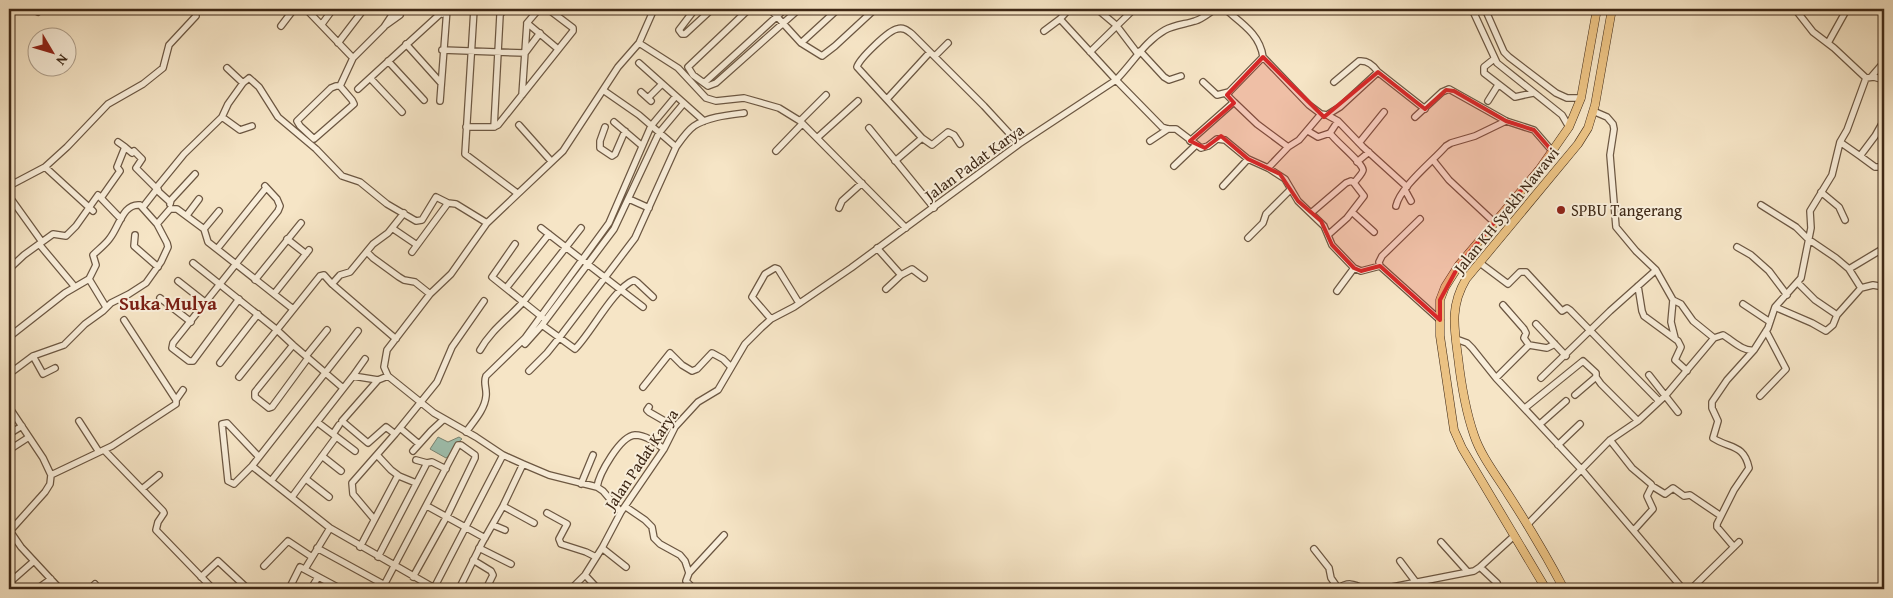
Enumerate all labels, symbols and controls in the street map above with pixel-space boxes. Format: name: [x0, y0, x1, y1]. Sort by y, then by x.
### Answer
north arrow: [28, 28, 78, 78]
text: N: [51, 50, 73, 70]
street label: Jalan Padat Karya: [918, 117, 1029, 207]
street label: Jalan KH Syekh Nawawi: [1446, 141, 1565, 280]
place label: SPBU Tangerang: [1571, 198, 1682, 222]
marker: SPBU Tangerang: [1555, 204, 1567, 216]
district label: Suka Mulya: [119, 289, 217, 317]
street label: Jalan Padat Karya: [597, 403, 684, 516]

